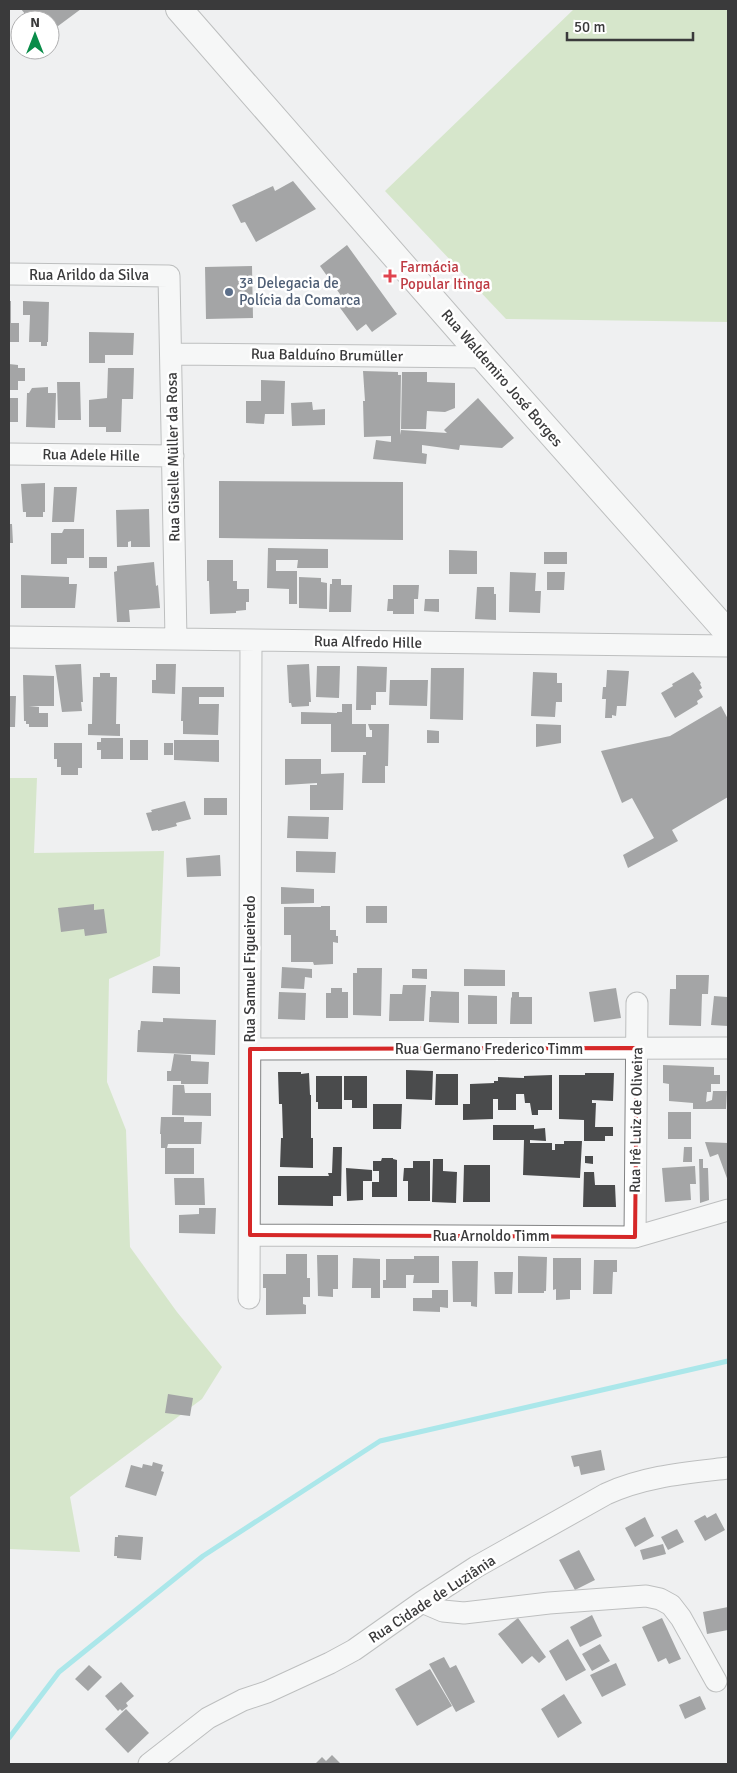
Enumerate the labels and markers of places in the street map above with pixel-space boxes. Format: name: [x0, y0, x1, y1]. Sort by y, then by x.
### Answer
place label: Farmácia Popular Itinga: [400, 258, 490, 293]
marker: Farmácia Popular Itinga: [384, 270, 396, 282]
place label: 3ª Delegacia de Polícia da Comarca: [239, 274, 361, 309]
marker: 3ª Delegacia de Polícia da Comarca: [223, 286, 235, 298]

